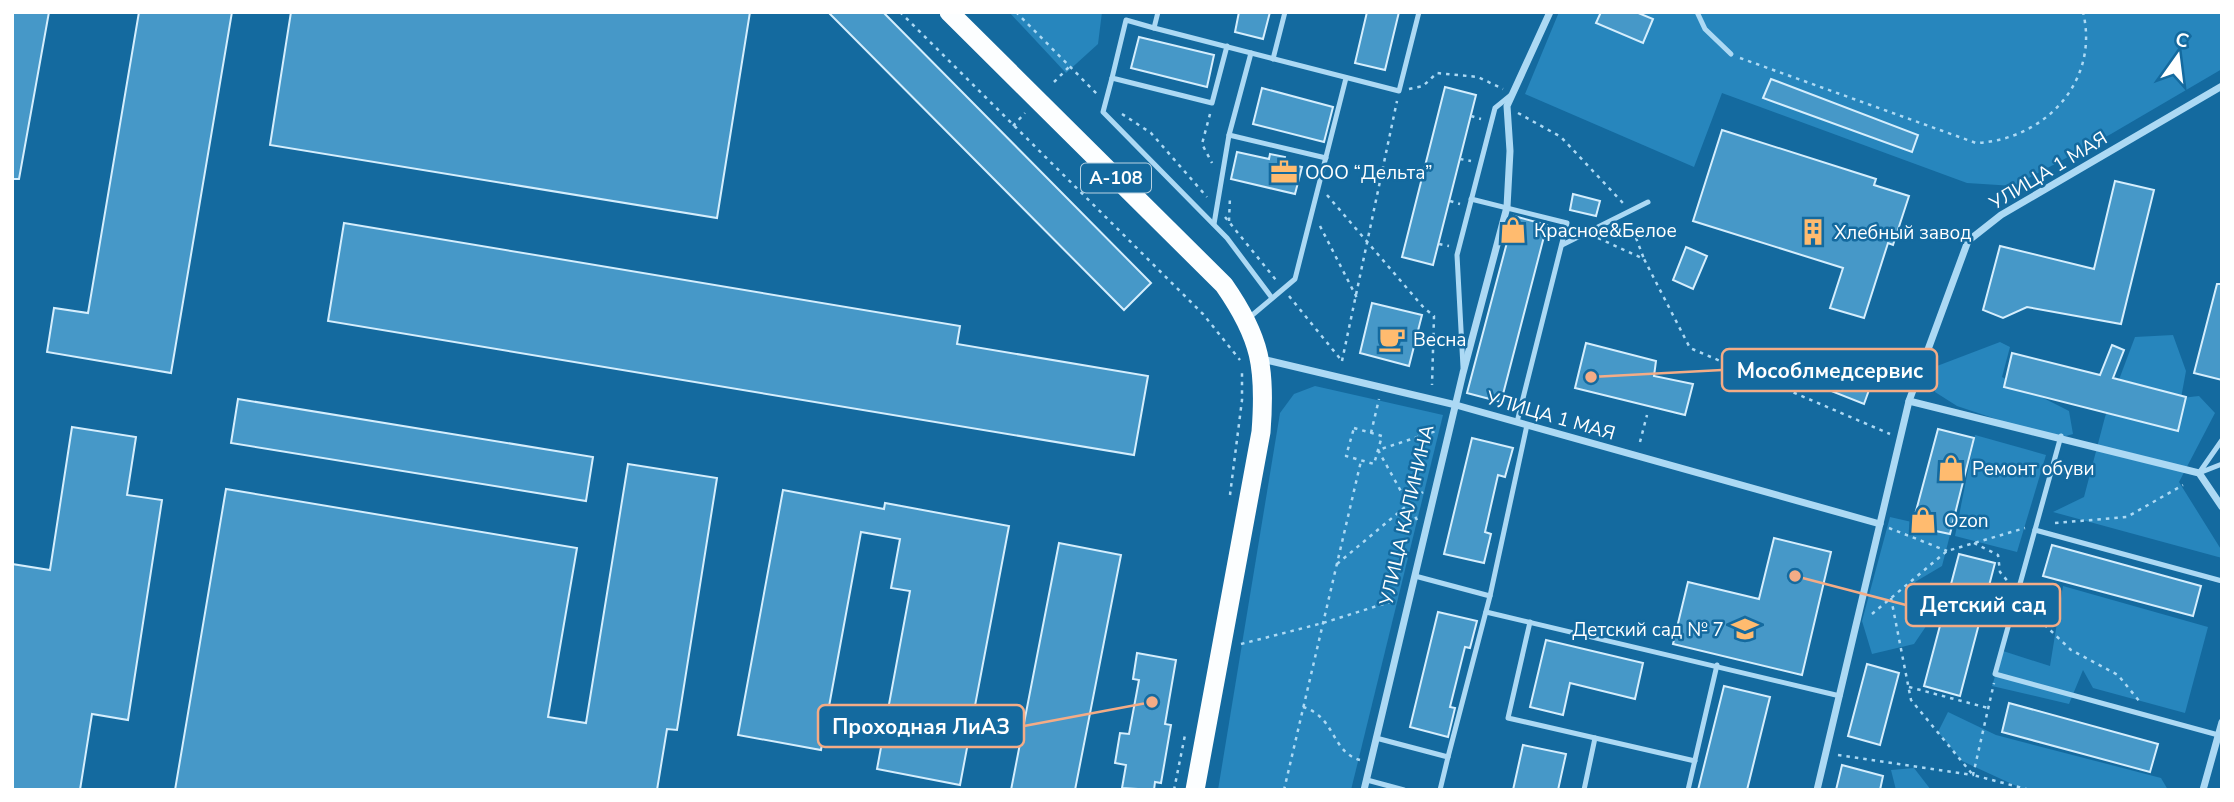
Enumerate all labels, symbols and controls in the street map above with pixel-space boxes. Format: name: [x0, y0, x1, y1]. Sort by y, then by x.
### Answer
north arrow: [2143, 21, 2213, 91]
text: С: [2172, 26, 2191, 55]
street label: УЛИЦА 1 МАЯ: [1984, 125, 2112, 217]
office icon: ООО “Дельта”: [1269, 157, 1299, 187]
place label: ООО “Дельта”: [1305, 160, 1433, 186]
road number: А-108: [1081, 163, 1151, 192]
shop icon: Красное&Белое: [1498, 215, 1528, 245]
building icon: Хлебный завод: [1798, 217, 1828, 247]
place label: Красное&Белое: [1534, 218, 1677, 244]
place label: Хлебный завод: [1834, 220, 1971, 246]
cafe icon: Весна: [1377, 324, 1407, 354]
place label: Весна: [1413, 327, 1467, 353]
callout: Мособлмедсервис: [1722, 349, 1937, 391]
text: Мособлмедсервис: [1737, 357, 1923, 385]
street label: УЛИЦА 1 МАЯ: [1482, 385, 1618, 447]
street label: УЛИЦА КАЛИНИНА: [1373, 422, 1440, 609]
shop icon: Ремонт обуви: [1936, 453, 1966, 483]
place label: Ремонт обуви: [1972, 456, 2095, 482]
shop icon: Ozon: [1908, 505, 1938, 535]
place label: Ozon: [1944, 508, 1989, 534]
callout: Детский сад: [1906, 584, 2060, 626]
text: Детский сад: [1920, 591, 2046, 619]
school or university icon: Детский сад № 7: [1730, 614, 1760, 644]
place label: Детский сад № 7: [1572, 617, 1724, 643]
callout: Проходная ЛиАЗ: [818, 705, 1024, 747]
text: Проходная ЛиАЗ: [832, 713, 1010, 741]

